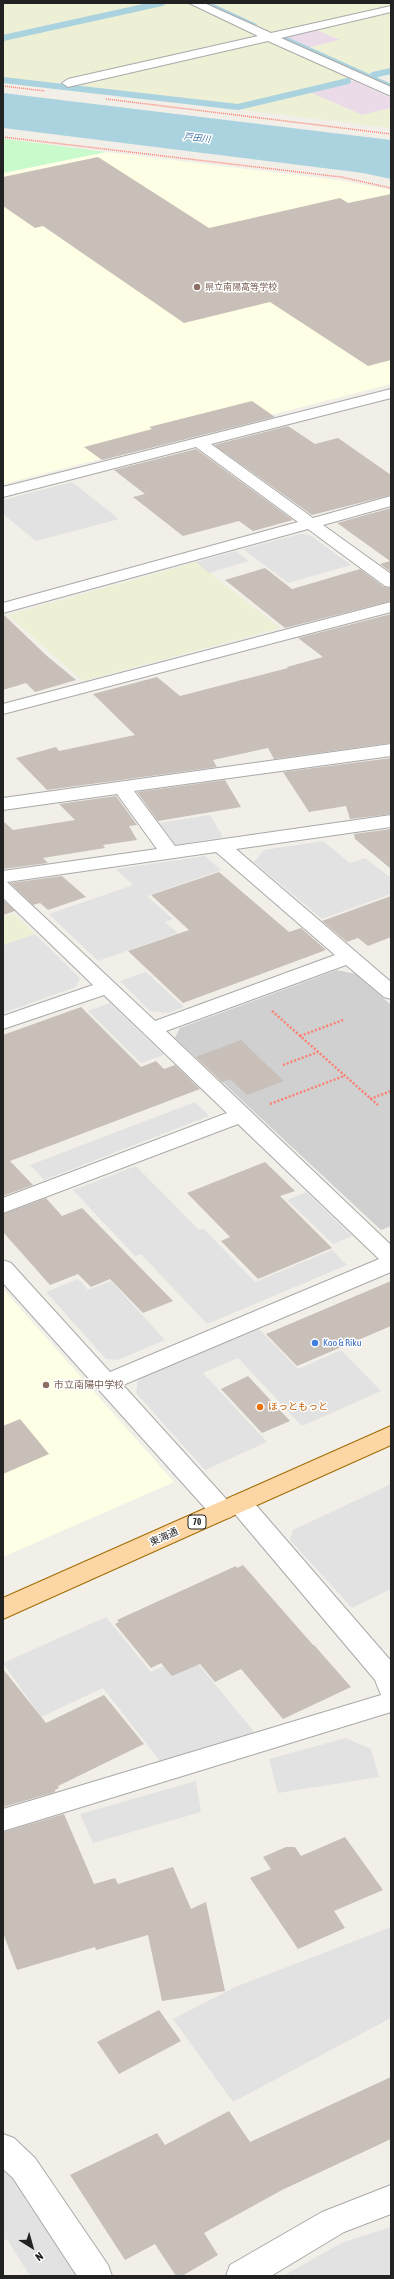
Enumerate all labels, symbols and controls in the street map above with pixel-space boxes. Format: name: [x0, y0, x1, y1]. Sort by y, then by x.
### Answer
water label: 戸田川: [183, 131, 211, 145]
marker: 県立南陽高等学校: [192, 282, 202, 292]
place label: 県立南陽高等学校: [205, 282, 277, 292]
place label: Koo & Riku: [323, 1337, 362, 1349]
marker: Koo & Riku: [310, 1338, 320, 1348]
place label: 市立南陽中学校: [54, 1379, 124, 1391]
marker: 市立南陽中学校: [41, 1380, 51, 1390]
place label: ほっともっと: [268, 1401, 328, 1413]
marker: ほっともっと: [255, 1402, 265, 1412]
road number: 70: [188, 1515, 206, 1529]
street label: 東海通: [148, 1525, 180, 1549]
north arrow: [12, 2227, 52, 2267]
text: N: [33, 2250, 45, 2263]

